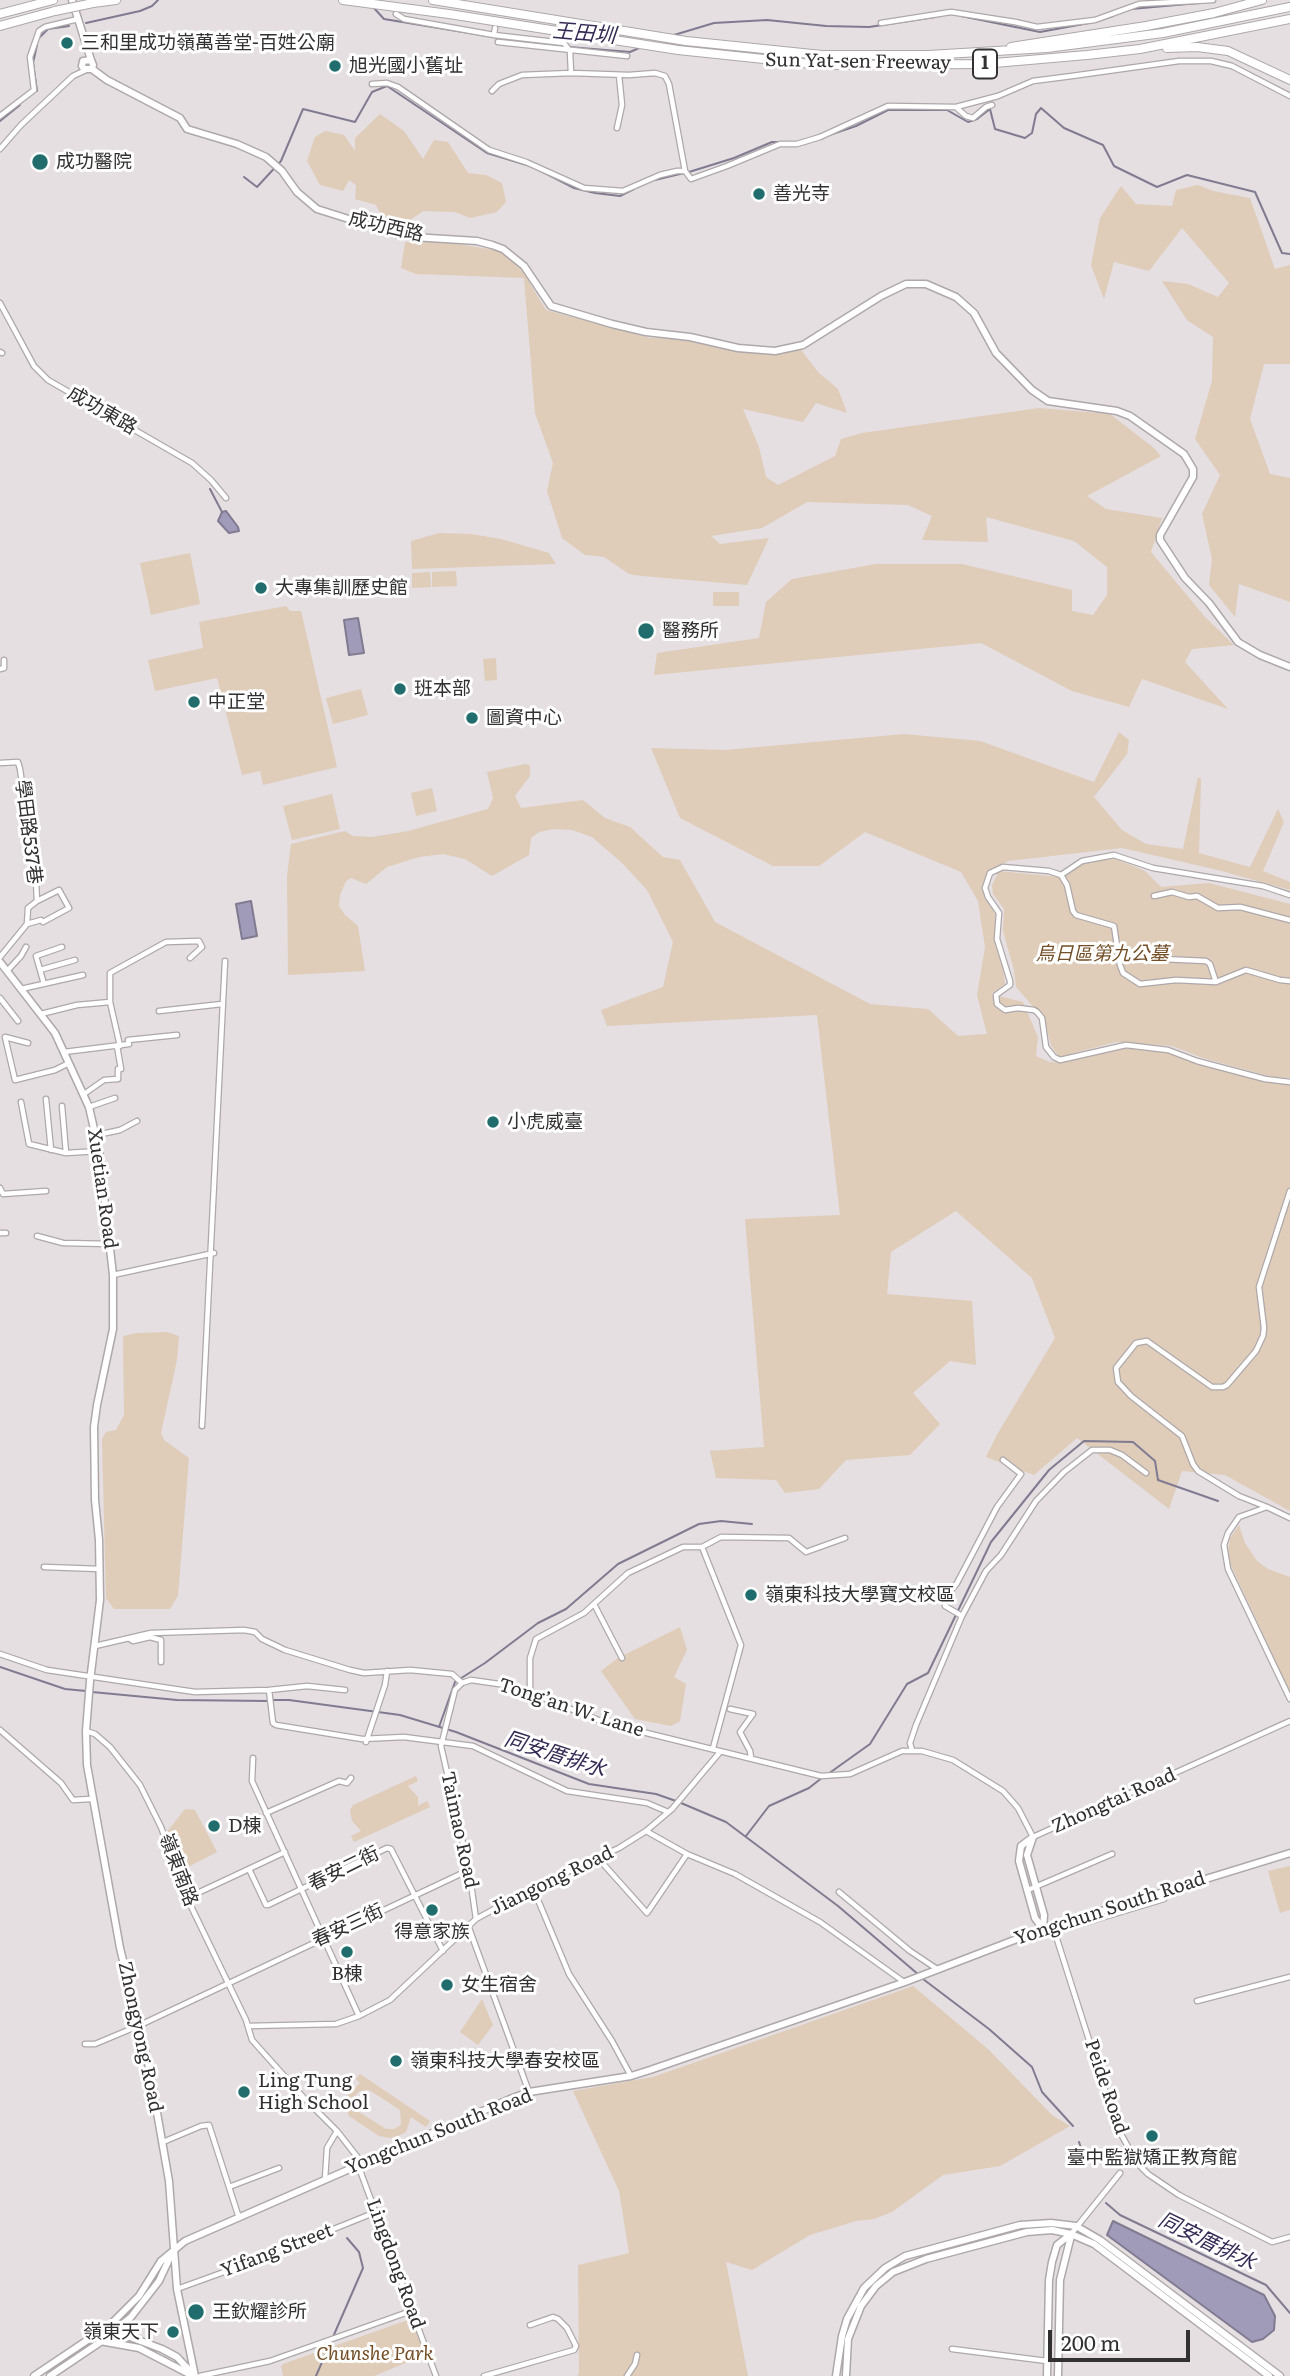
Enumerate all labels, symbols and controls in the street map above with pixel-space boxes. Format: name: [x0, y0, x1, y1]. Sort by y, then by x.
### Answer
water label: 王田圳: [552, 19, 616, 49]
place label: 三和里成功嶺萬善堂-百姓公廟: [81, 32, 335, 54]
marker: 三和里成功嶺萬善堂-百姓公廟: [59, 35, 75, 51]
street label: Sun Yat-sen Freeway: [765, 49, 951, 75]
road number: 1: [973, 50, 997, 78]
place label: 旭光國小舊址: [349, 55, 463, 77]
marker: 旭光國小舊址: [327, 58, 343, 74]
place label: 成功醫院: [56, 151, 132, 173]
marker: 成功醫院: [30, 152, 50, 172]
place label: 善光寺: [773, 183, 830, 205]
marker: 善光寺: [751, 186, 767, 202]
street label: 成功西路: [346, 207, 426, 247]
street label: 成功東路: [63, 382, 141, 440]
place label: 大專集訓歷史館: [275, 577, 408, 599]
marker: 大專集訓歷史館: [253, 580, 269, 596]
place label: 醫務所: [662, 620, 719, 642]
marker: 醫務所: [636, 621, 656, 641]
place label: 班本部: [414, 678, 471, 700]
marker: 班本部: [392, 681, 408, 697]
place label: 中正堂: [208, 691, 265, 713]
marker: 中正堂: [186, 694, 202, 710]
place label: 圖資中心: [486, 707, 562, 729]
marker: 圖資中心: [464, 710, 480, 726]
street label: 學田路537巷: [10, 778, 46, 886]
park label: 烏日區第九公墓: [1036, 943, 1168, 965]
place label: 小虎威臺: [507, 1111, 583, 1133]
marker: 小虎威臺: [485, 1114, 501, 1130]
street label: Xuetian Road: [82, 1127, 122, 1251]
place label: 嶺東科技大學寶文校區: [765, 1584, 955, 1606]
marker: 嶺東科技大學寶文校區: [743, 1587, 759, 1603]
street label: Tong’an W. Lane: [495, 1674, 647, 1742]
water label: 同安厝排水: [501, 1727, 609, 1783]
street label: Zhongtai Road: [1049, 1764, 1179, 1838]
street label: Taimao Road: [435, 1770, 483, 1890]
place label: D棟: [228, 1815, 262, 1837]
marker: D棟: [206, 1818, 222, 1834]
street label: 嶺東南路: [154, 1830, 202, 1910]
street label: Jiangong Road: [487, 1841, 617, 1921]
street label: 春安二街: [305, 1842, 383, 1896]
street label: Yongchun South Road: [1012, 1867, 1208, 1951]
street label: 春安三街: [309, 1900, 387, 1952]
marker: 得意家族: [424, 1902, 440, 1918]
place label: 得意家族: [394, 1921, 470, 1943]
marker: B棟: [339, 1944, 355, 1960]
street label: Zhongyong Road: [113, 1960, 167, 2114]
place label: B棟: [331, 1963, 363, 1985]
place label: 女生宿舍: [461, 1974, 537, 1996]
marker: 女生宿舍: [439, 1977, 455, 1993]
street label: Peide Road: [1079, 2037, 1133, 2137]
place label: 嶺東科技大學春安校區: [410, 2050, 600, 2072]
marker: 嶺東科技大學春安校區: [388, 2053, 404, 2069]
place label: Ling Tung High School: [258, 2070, 369, 2114]
marker: Ling Tung High School: [236, 2084, 252, 2100]
street label: Yongchun South Road: [342, 2084, 536, 2180]
marker: 臺中監獄矯正教育館: [1144, 2128, 1160, 2144]
place label: 臺中監獄矯正教育館: [1067, 2147, 1237, 2169]
street label: Lingdong Road: [361, 2196, 429, 2332]
water label: 同安厝排水: [1154, 2208, 1260, 2276]
street label: Yifang Street: [218, 2219, 336, 2283]
place label: 王欽耀診所: [212, 2301, 307, 2323]
marker: 王欽耀診所: [186, 2302, 206, 2322]
scale bar: [1052, 2316, 1194, 2360]
place label: 嶺東天下: [83, 2321, 159, 2343]
marker: 嶺東天下: [165, 2324, 181, 2340]
text: 200 m: [1061, 2326, 1121, 2357]
park label: Chunshe Park: [316, 2343, 434, 2365]

